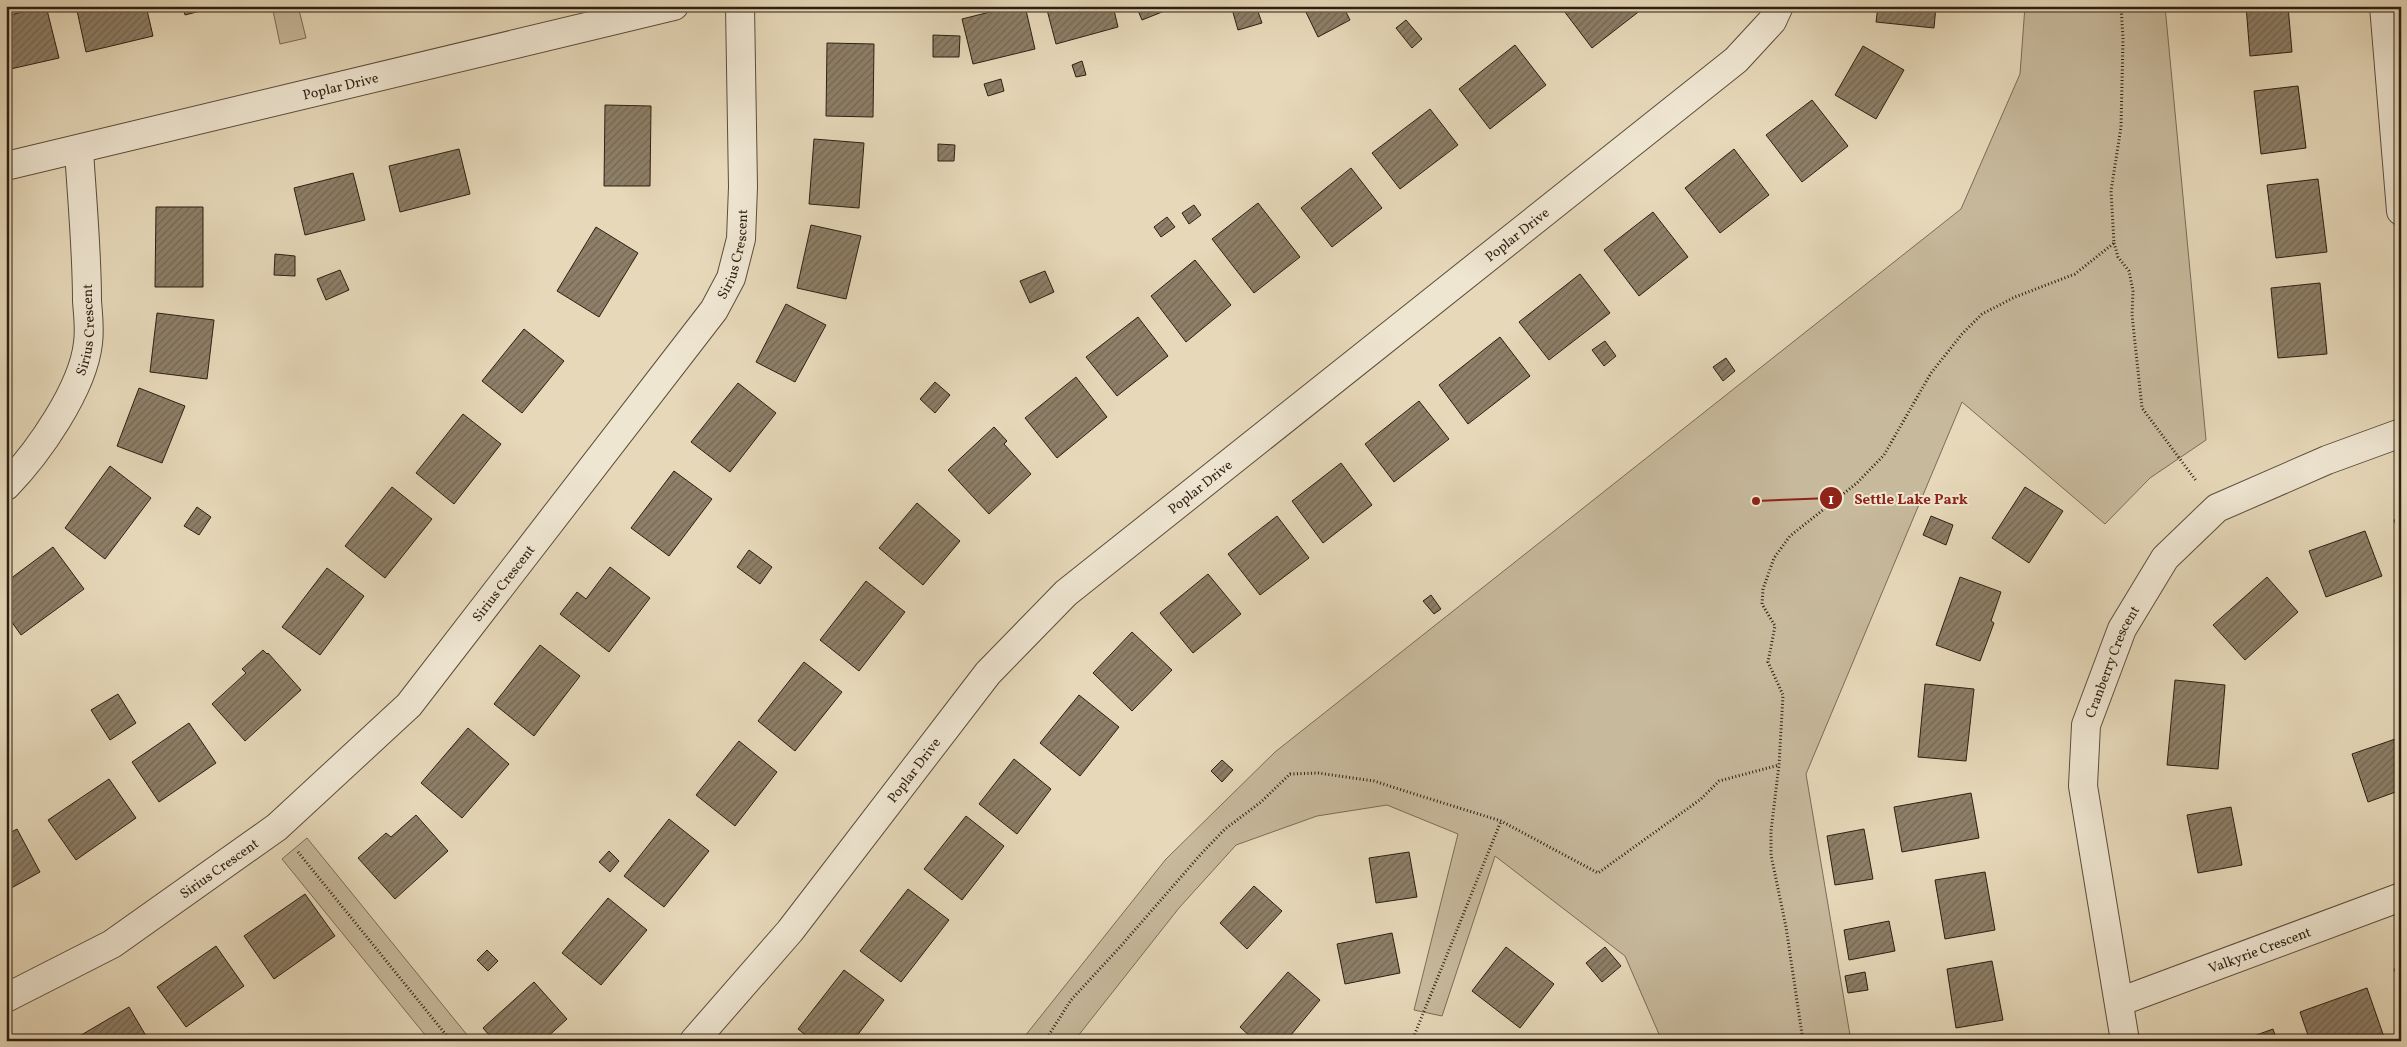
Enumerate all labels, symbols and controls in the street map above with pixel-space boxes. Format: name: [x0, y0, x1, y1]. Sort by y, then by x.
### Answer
street label: Poplar Drive: [301, 69, 381, 106]
street label: Poplar Drive: [1482, 204, 1554, 267]
street label: Sirius Crescent: [713, 209, 753, 303]
street label: Sirius Crescent: [72, 284, 100, 379]
street label: Poplar Drive: [1165, 456, 1237, 519]
callout: Settle Lake Park: [1819, 483, 1978, 513]
text: 1: [1828, 490, 1834, 511]
text: Settle Lake Park: [1854, 490, 1968, 511]
street label: Sirius Crescent: [468, 541, 540, 626]
street label: Cranberry Crescent: [2081, 602, 2145, 721]
street label: Poplar Drive: [884, 734, 946, 807]
street label: Sirius Crescent: [176, 835, 263, 904]
street label: Valkyrie Crescent: [2206, 923, 2314, 979]

